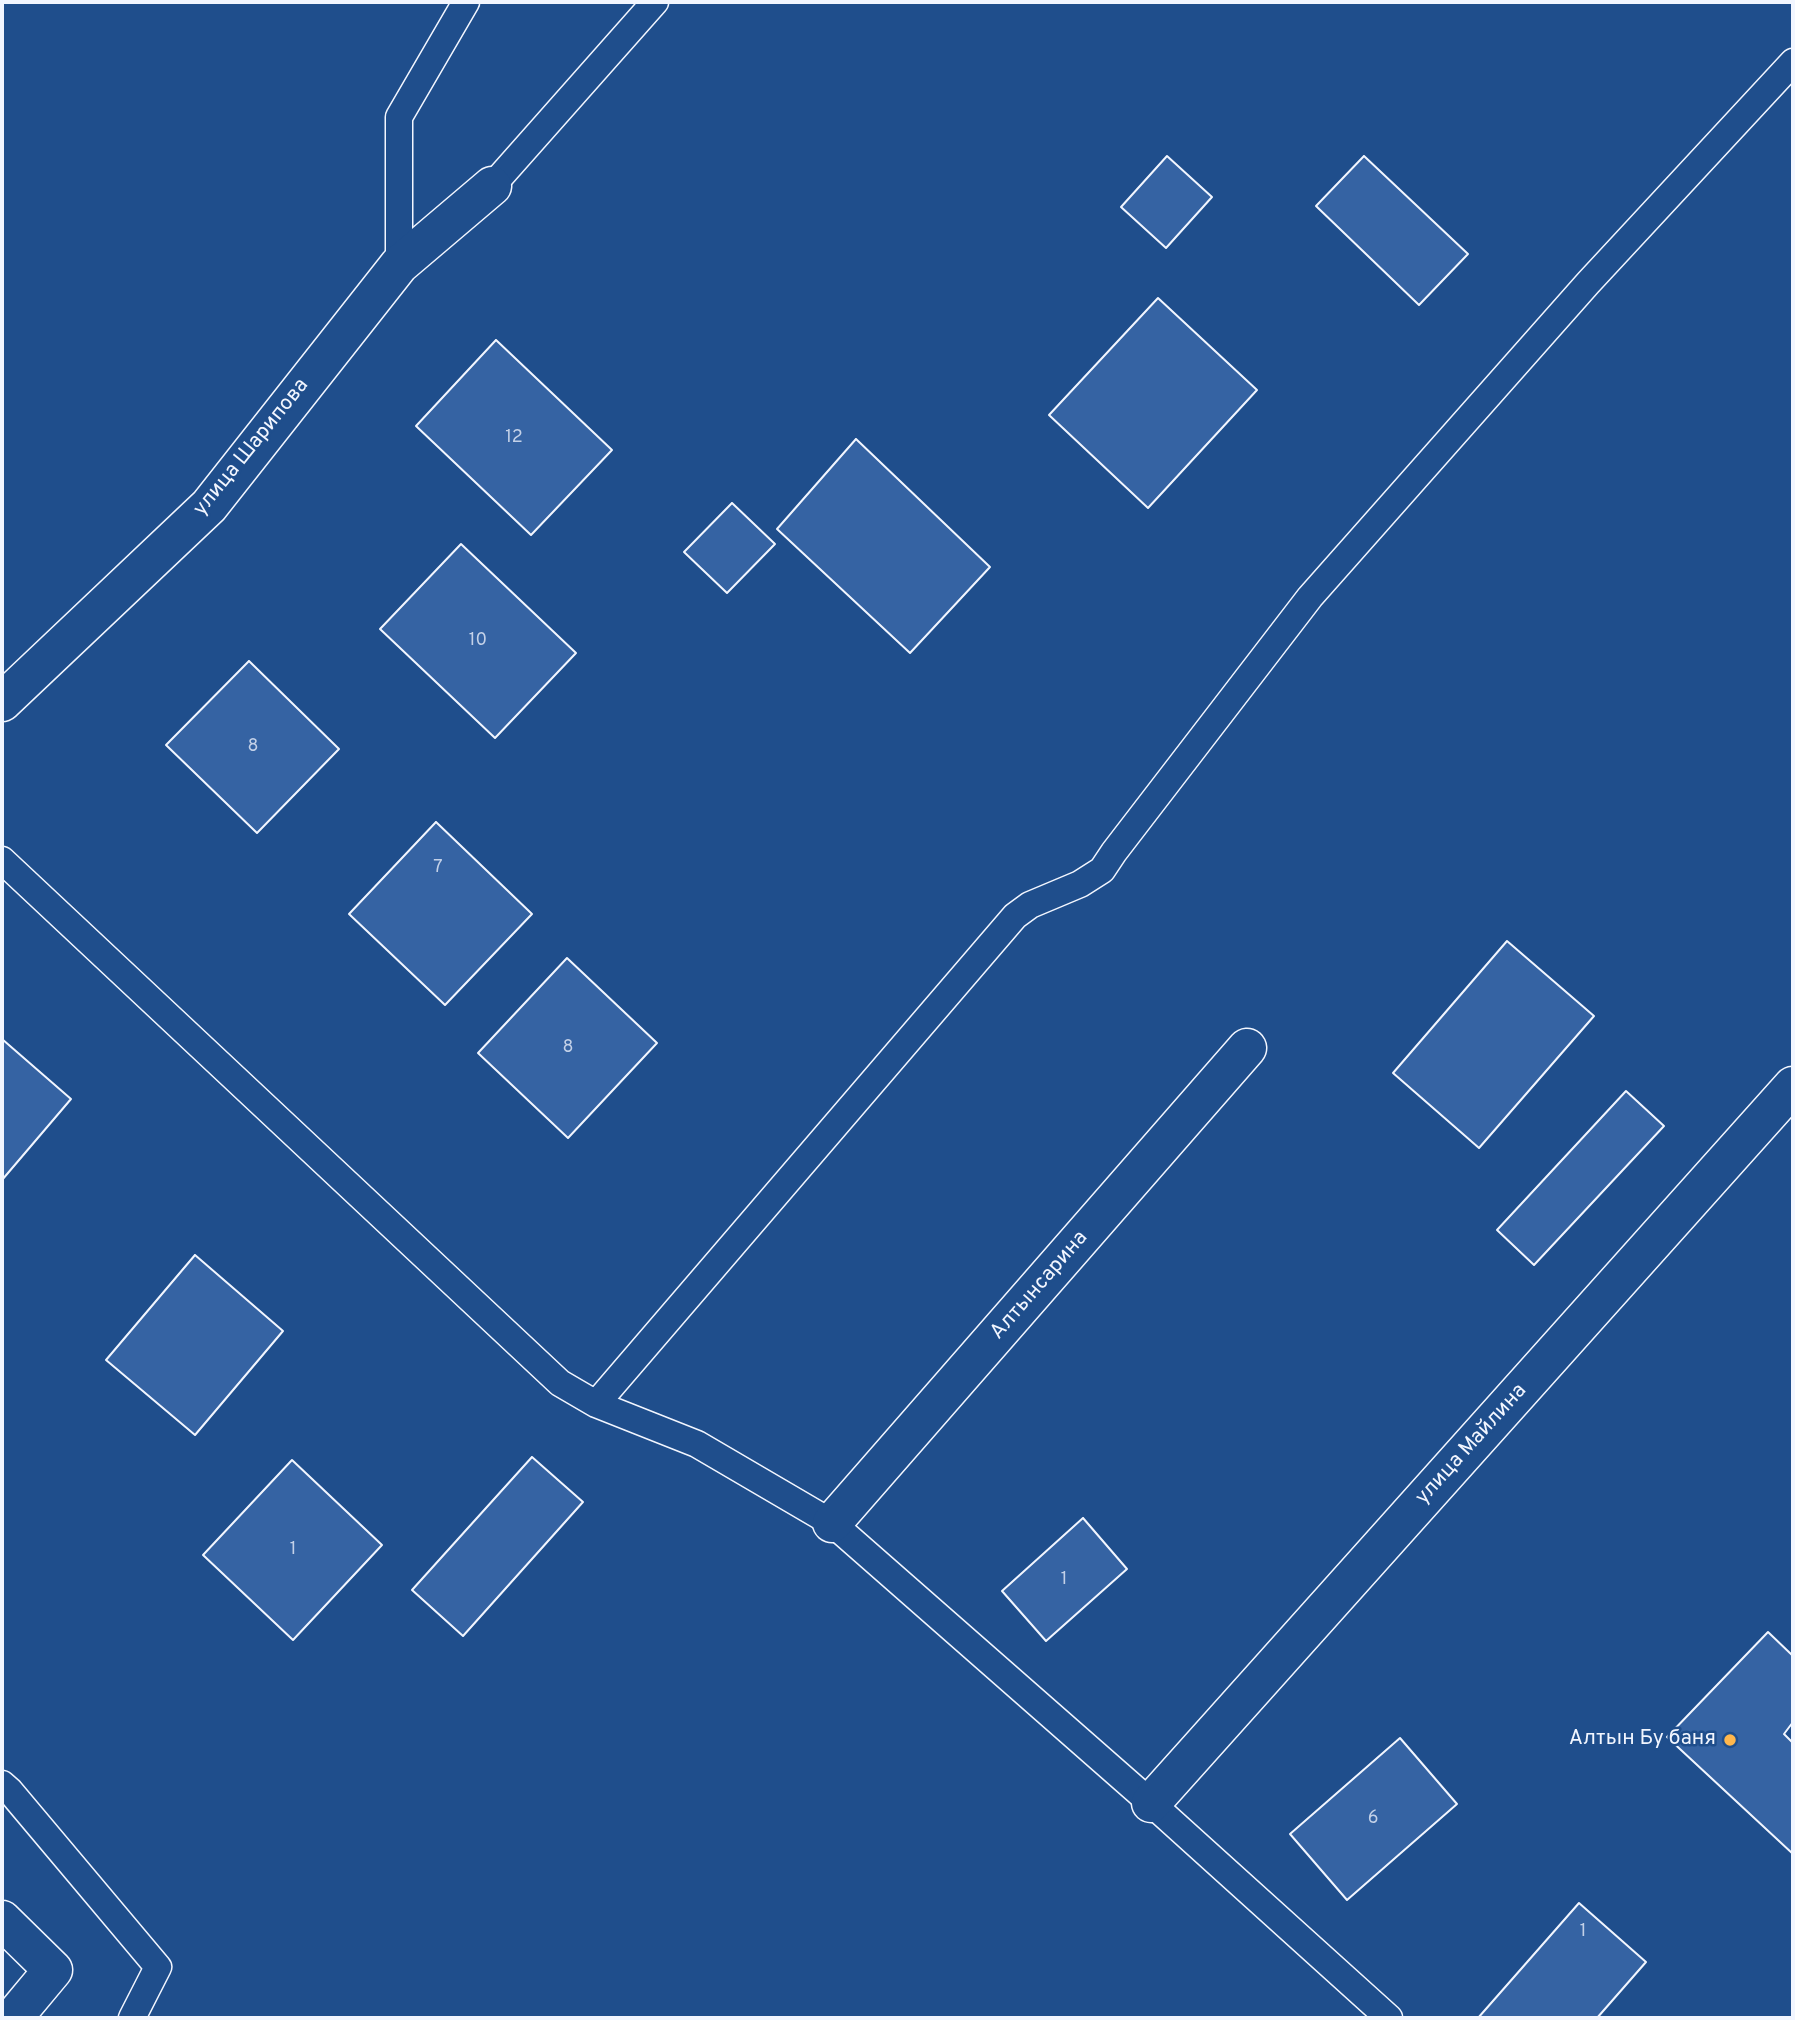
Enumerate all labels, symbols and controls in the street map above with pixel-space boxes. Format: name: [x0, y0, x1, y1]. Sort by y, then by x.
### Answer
street label: улица Шарипова: [189, 374, 315, 522]
house number: 12: [505, 427, 523, 449]
house number: 10: [469, 630, 487, 652]
house number: 8: [248, 736, 258, 758]
house number: 7: [433, 857, 443, 879]
house number: 8: [563, 1037, 573, 1059]
street label: Алтынсарина: [986, 1226, 1094, 1346]
street label: улица Майлина: [1411, 1379, 1533, 1511]
house number: 1: [290, 1539, 296, 1561]
house number: 1: [1061, 1569, 1067, 1591]
place label: Алтын Бу баня: [1569, 1727, 1716, 1753]
marker: Алтын Бу баня: [1722, 1732, 1738, 1748]
house number: 6: [1368, 1808, 1378, 1830]
house number: 1: [1580, 1921, 1586, 1943]

